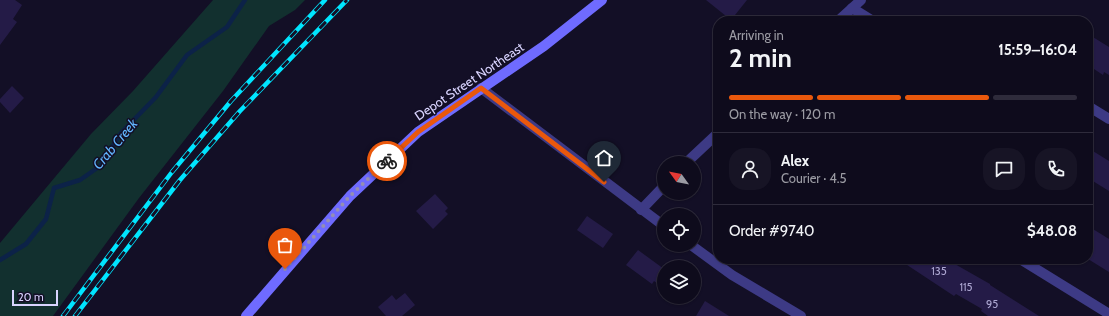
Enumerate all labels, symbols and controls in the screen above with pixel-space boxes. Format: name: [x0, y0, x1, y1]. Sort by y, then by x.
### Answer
text: Arriving in: [729, 27, 784, 43]
street label: Depot Street Northeast: [411, 38, 527, 124]
text: 15:59–16:04: [998, 41, 1077, 59]
text: 2 min: [729, 42, 792, 74]
text: On the way · 120 m: [729, 106, 835, 122]
water label: Crab Creek: [89, 114, 142, 173]
courier: [367, 141, 407, 181]
pin: [587, 141, 621, 182]
icon: home: [593, 147, 615, 169]
button: person: [729, 148, 771, 190]
button: chat: [983, 148, 1025, 190]
button: phone: [1035, 148, 1077, 190]
icon: bike: [376, 150, 398, 172]
text: Alex: [781, 152, 809, 170]
north arrow: [657, 156, 701, 200]
map controls: [657, 156, 701, 304]
text: Courier · 4.5: [781, 170, 846, 186]
button: locate: [657, 208, 701, 252]
text: Order #9740: [729, 222, 814, 240]
text: $48.08: [1027, 222, 1077, 240]
pin: [268, 228, 302, 269]
icon: bag: [274, 234, 296, 256]
button: layers: [657, 260, 701, 304]
house number: 135: [931, 264, 947, 278]
house number: 115: [959, 280, 973, 294]
scale bar: [12, 288, 58, 307]
text: 20 m: [18, 290, 44, 304]
house number: 95: [986, 297, 998, 311]

